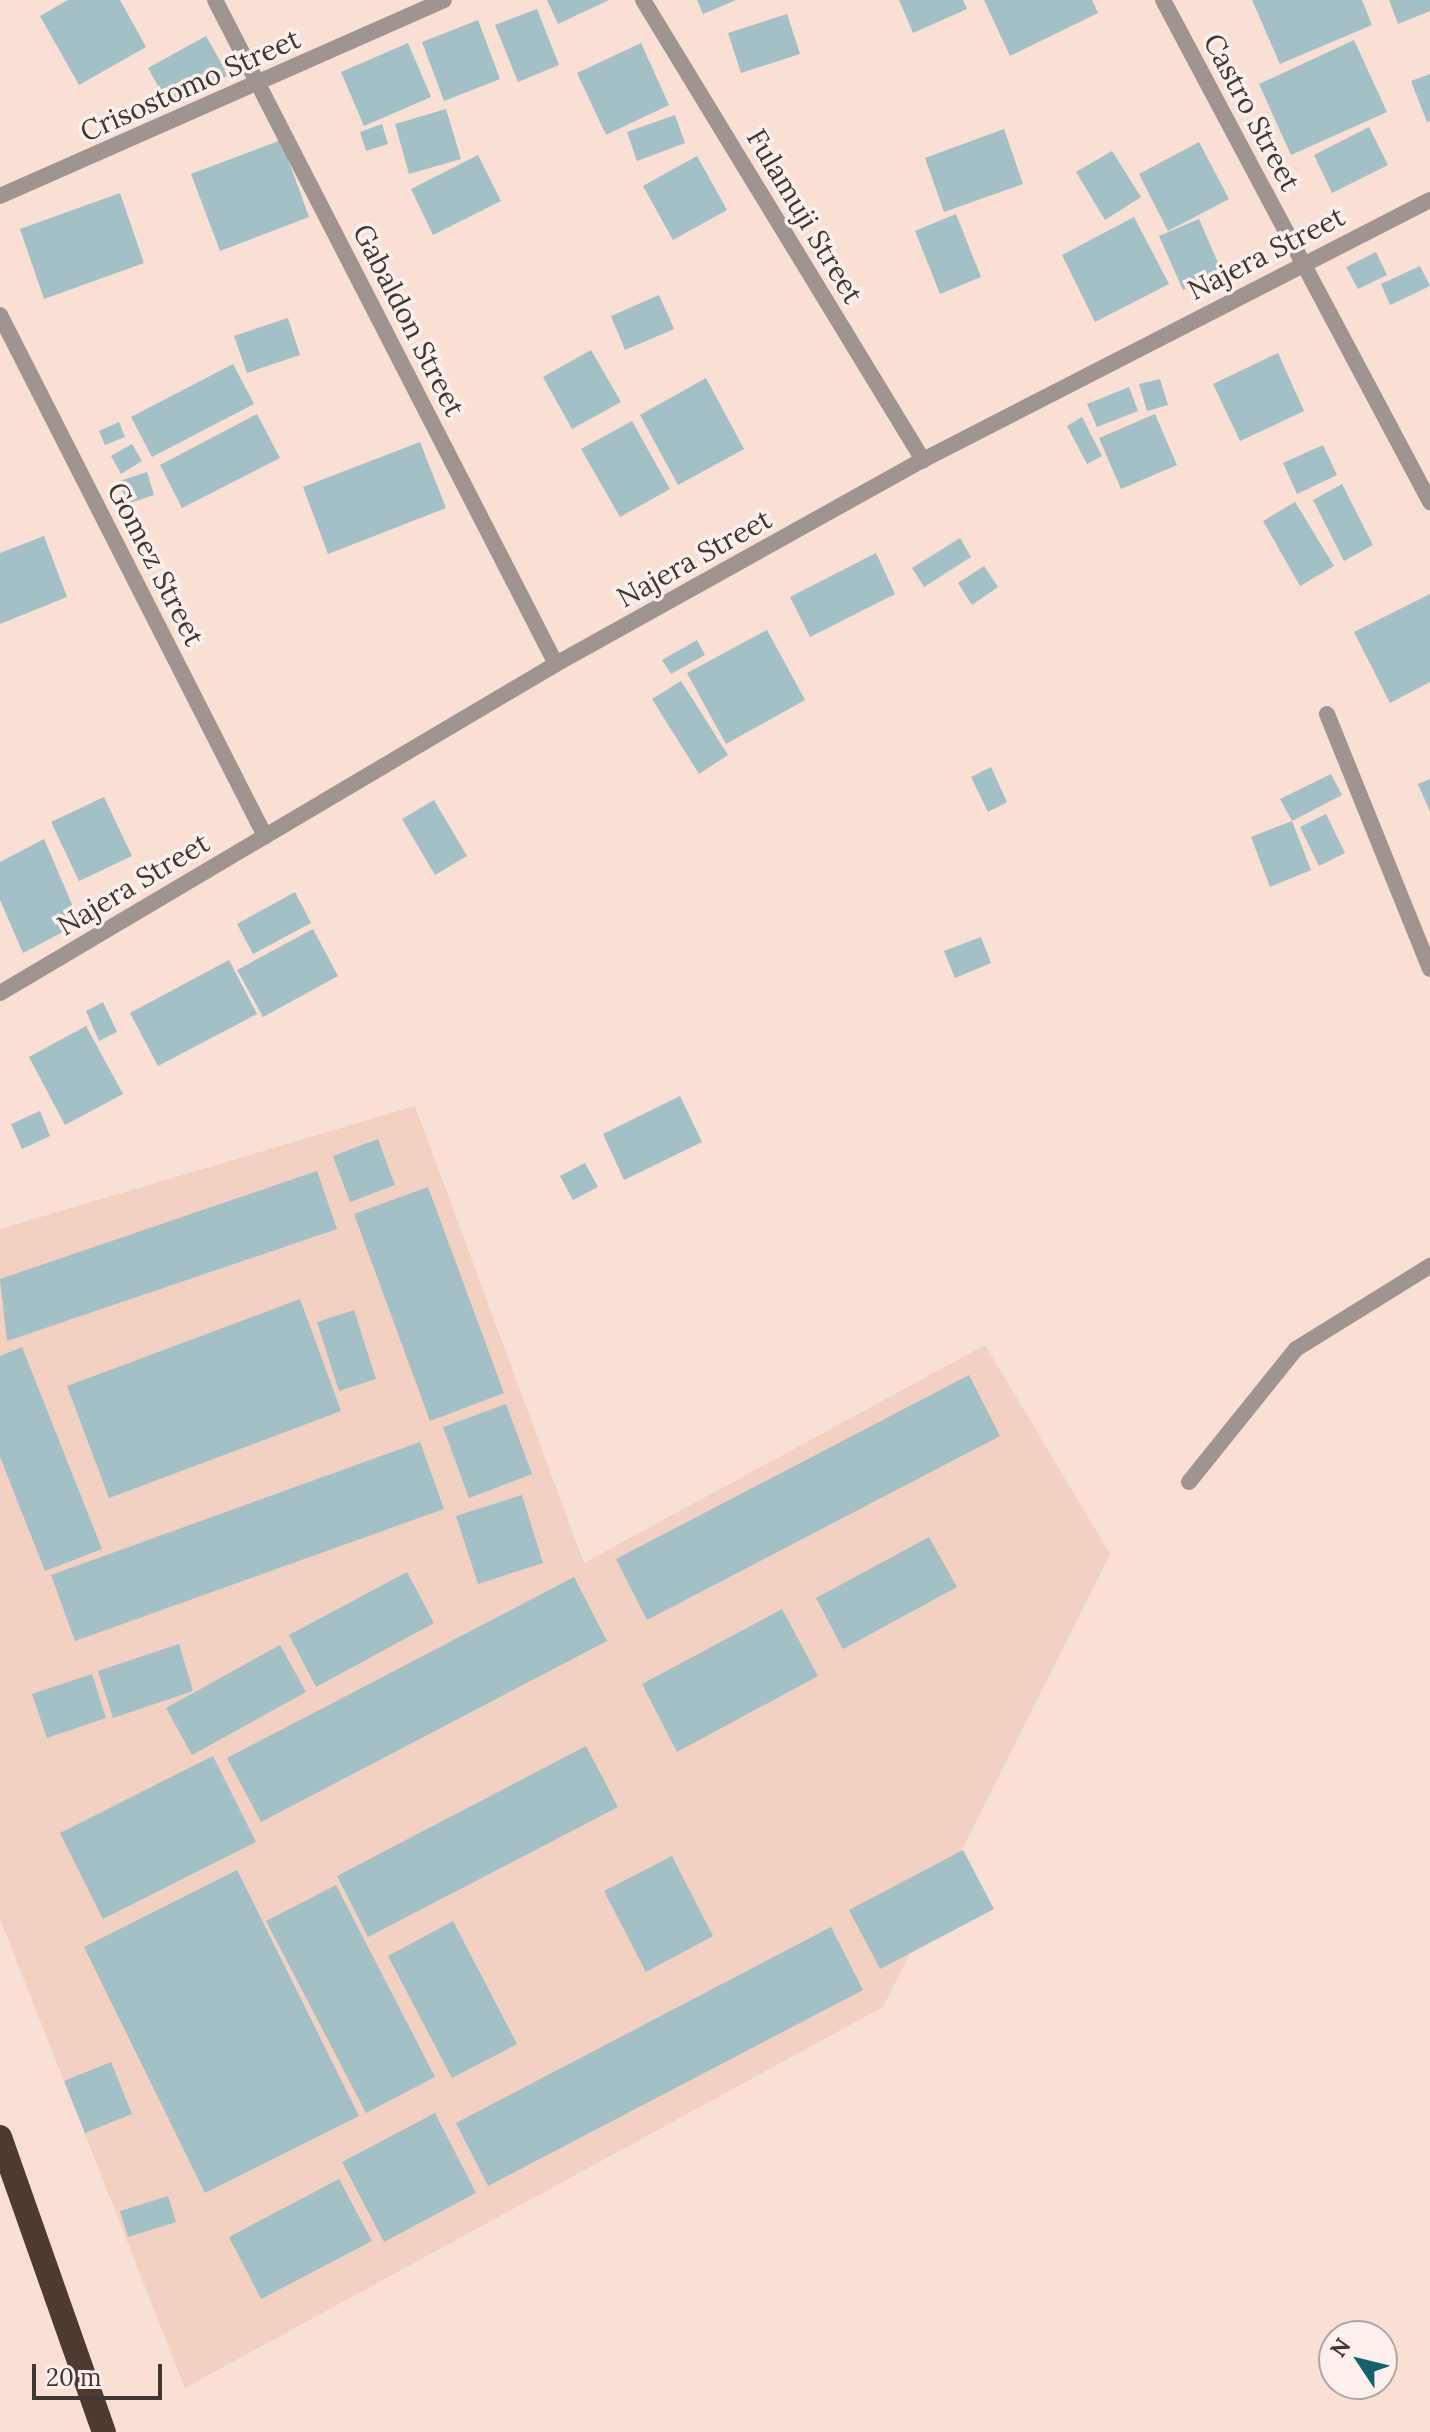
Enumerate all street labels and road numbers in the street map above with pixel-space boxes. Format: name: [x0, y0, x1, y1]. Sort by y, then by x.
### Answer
street label: Crisostomo Street: [75, 21, 305, 149]
street label: Castro Street: [1197, 28, 1307, 196]
street label: Fulamuji Street: [740, 123, 870, 309]
street label: Najera Street: [1182, 199, 1350, 307]
street label: Gabaldon Street: [346, 218, 472, 422]
street label: Gomez Street: [100, 477, 212, 651]
street label: Najera Street: [611, 502, 777, 614]
street label: Najera Street: [51, 826, 215, 942]

